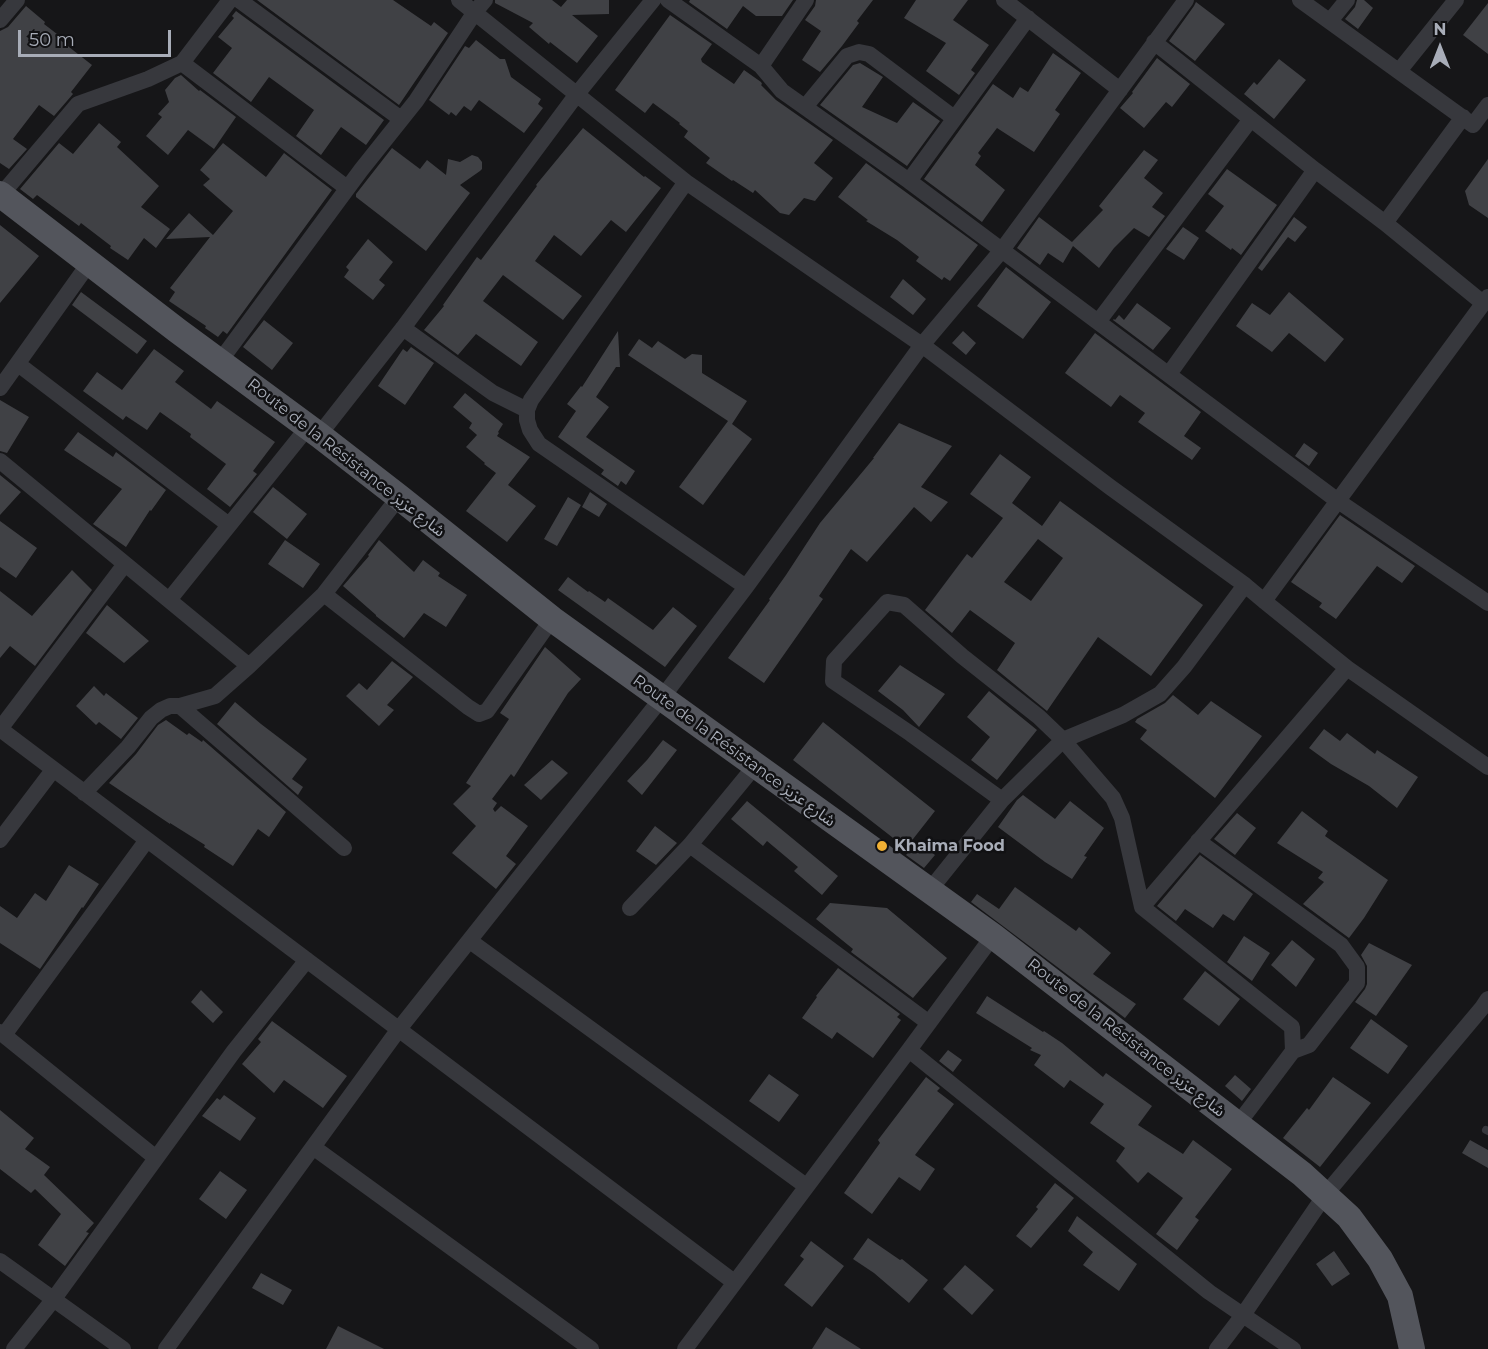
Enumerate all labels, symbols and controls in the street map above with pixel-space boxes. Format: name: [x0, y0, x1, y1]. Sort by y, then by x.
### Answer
scale bar: [21, 18, 174, 56]
north arrow: [1410, 18, 1470, 78]
text: N: [1434, 20, 1446, 39]
text: 50 m: [29, 29, 75, 51]
street label: Route de la Résistance شارع عزيز: [243, 375, 449, 541]
street label: Route de la Résistance شارع عزيز: [629, 671, 839, 831]
place label: Khaima Food: [894, 836, 1005, 856]
marker: Khaima Food: [875, 839, 889, 853]
street label: Route de la Résistance شارع عزيز: [1023, 955, 1229, 1121]

